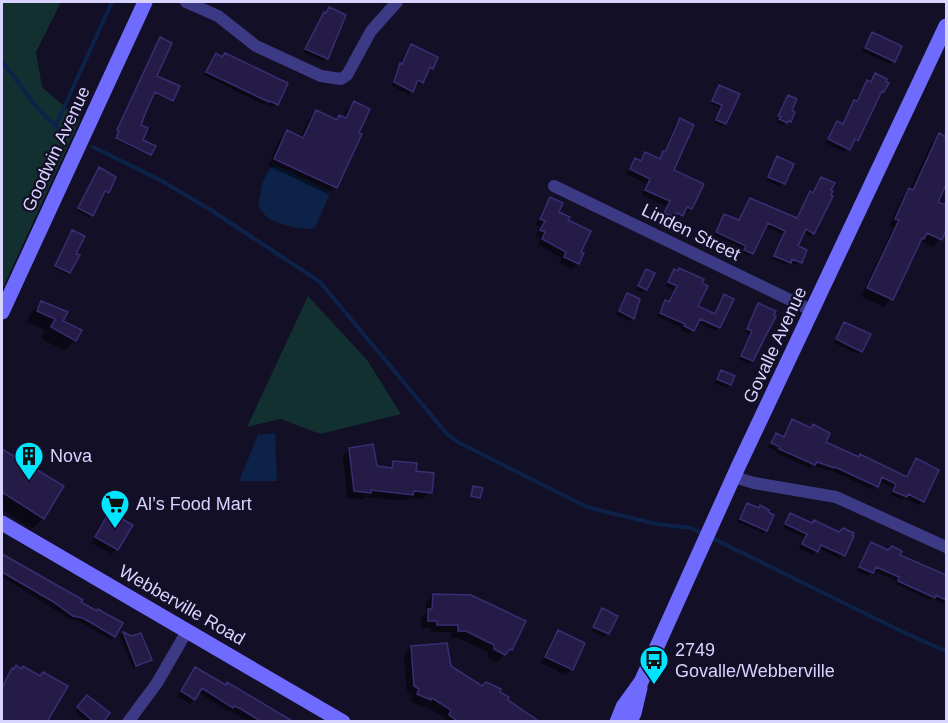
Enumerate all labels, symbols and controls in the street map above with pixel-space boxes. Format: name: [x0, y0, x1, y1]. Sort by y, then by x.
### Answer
street label: Goodwin Avenue: [18, 83, 94, 215]
street label: Linden Street: [638, 200, 744, 264]
street label: Govalle Avenue: [739, 284, 811, 406]
building icon: Nova: [13, 440, 45, 482]
place label: Nova: [50, 446, 93, 466]
supermarket icon: Al’s Food Mart: [99, 488, 131, 530]
place label: Al’s Food Mart: [136, 494, 252, 514]
street label: Webberville Road: [116, 561, 248, 649]
place label: 2749 Govalle/Webberville: [675, 640, 835, 681]
bus stop icon: 2749 Govalle/Webberville: [638, 644, 670, 686]

